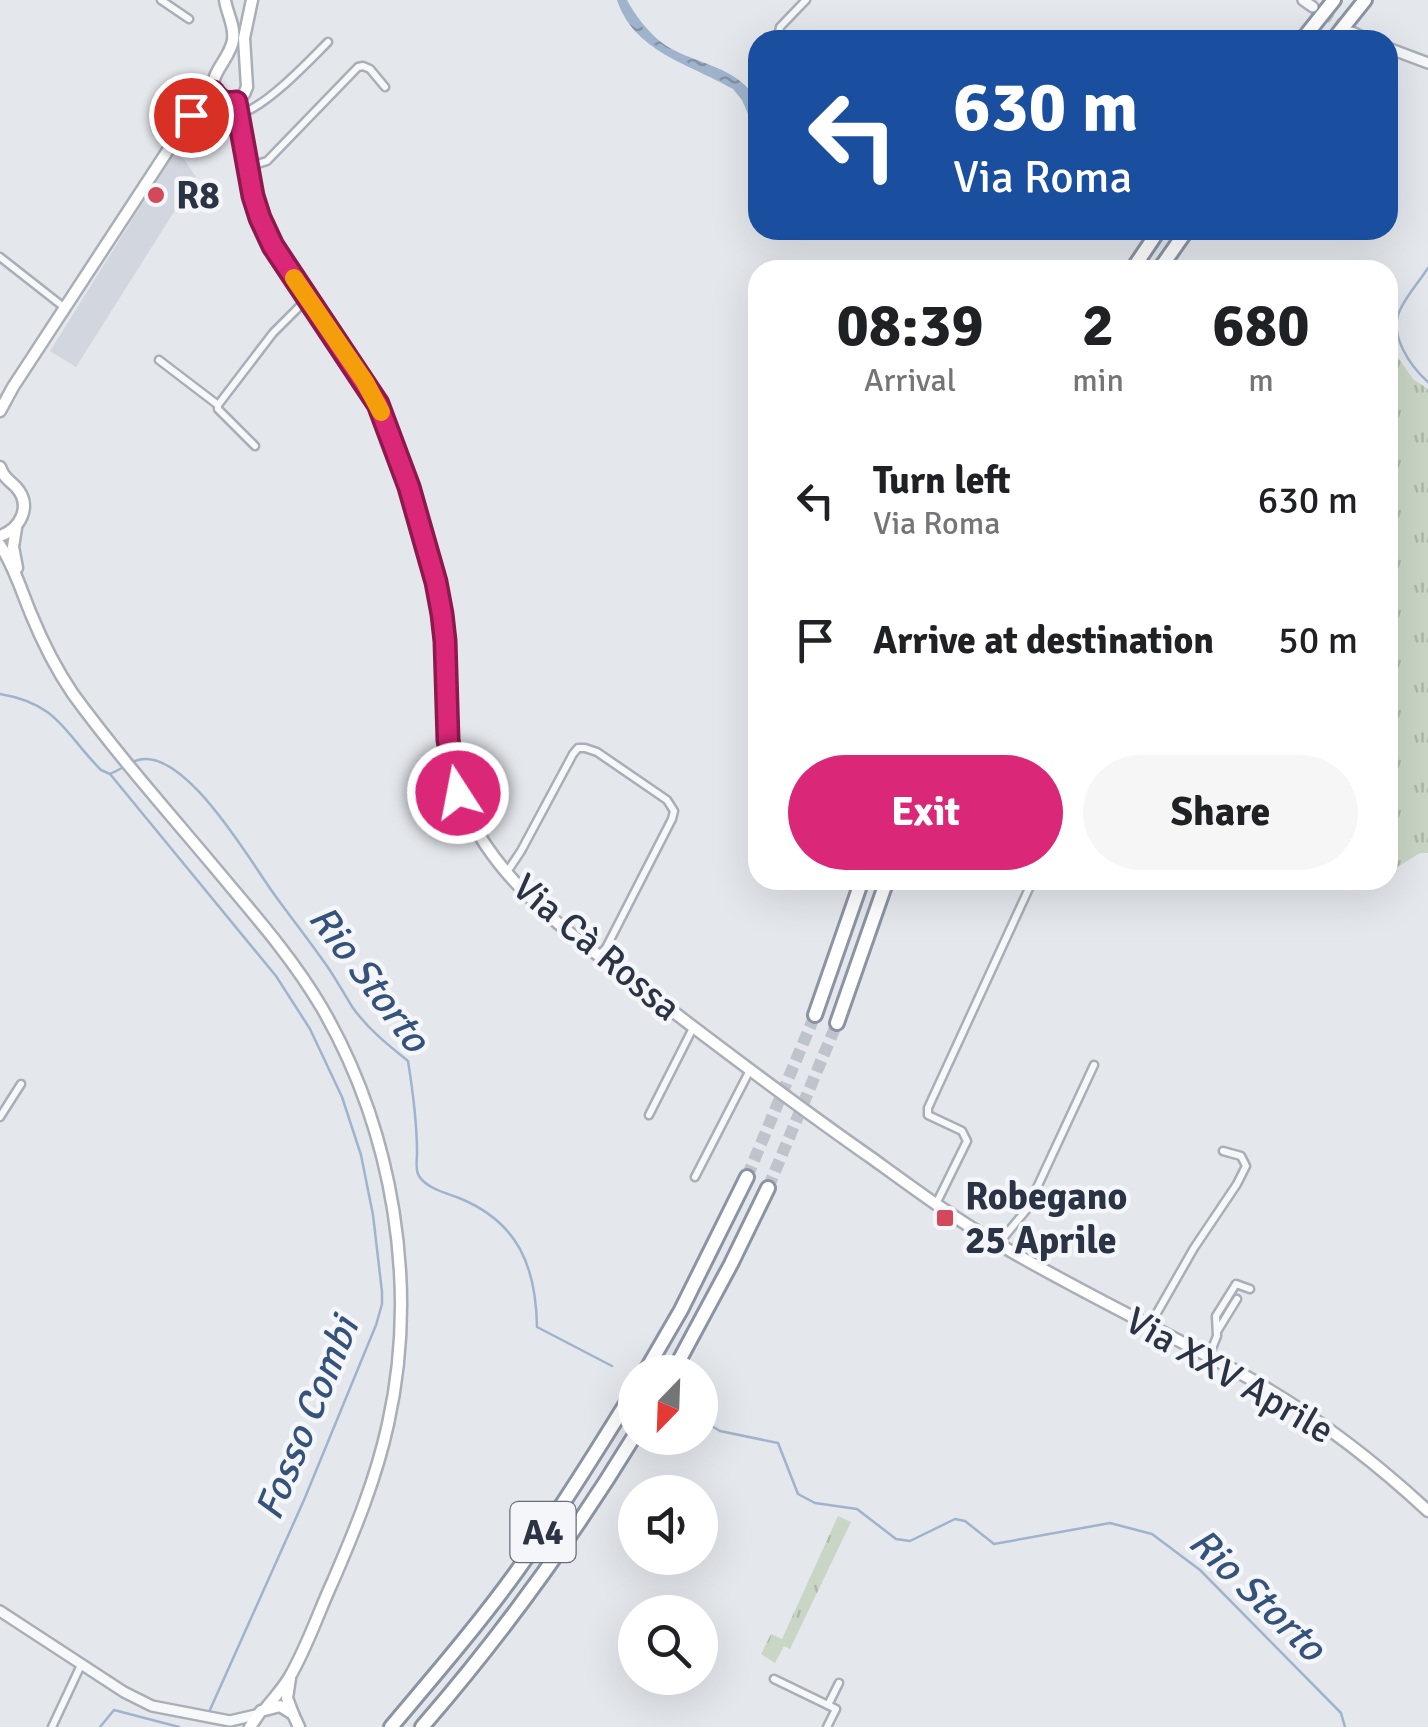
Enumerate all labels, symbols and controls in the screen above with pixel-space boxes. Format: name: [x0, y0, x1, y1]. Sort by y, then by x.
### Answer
text: 630 m: [953, 64, 1138, 150]
icon: left: [788, 70, 918, 200]
pin: [149, 73, 234, 158]
icon: arrive: [164, 88, 219, 143]
text: Via Roma: [953, 150, 1132, 205]
place label: R8: [176, 172, 220, 219]
marker: R8: [145, 184, 167, 206]
text: 08:39: [836, 289, 984, 363]
text: 2: [1082, 289, 1114, 363]
text: 680: [1212, 289, 1310, 363]
text: Arrival: [864, 361, 956, 400]
text: min: [1072, 361, 1124, 400]
text: m: [1248, 361, 1274, 400]
text: Turn left: [873, 457, 1011, 504]
icon: left: [788, 473, 843, 528]
text: 630 m: [1258, 477, 1358, 524]
text: Via Roma: [873, 504, 1000, 543]
icon: arrive: [788, 613, 843, 668]
text: Arrive at destination: [873, 617, 1214, 664]
text: 50 m: [1278, 617, 1358, 664]
position arrow: [406, 741, 510, 845]
button: Exit: [788, 755, 1063, 870]
button: Share: [1083, 755, 1358, 870]
street label: Via Cà Rossa: [503, 864, 690, 1031]
water label: Rio Storto: [298, 895, 442, 1064]
place label: Robegano 25 Aprile: [965, 1173, 1127, 1264]
marker: Robegano 25 Aprile: [934, 1207, 956, 1229]
street label: Via XXV Aprile: [1117, 1297, 1342, 1454]
water label: Fosso Combi: [244, 1307, 371, 1527]
north arrow: [618, 1355, 718, 1455]
map controls: [618, 1355, 718, 1695]
button: sound: [618, 1475, 718, 1575]
road number: A4: [510, 1502, 576, 1562]
water label: Rio Storto: [1178, 1517, 1338, 1674]
button: search: [618, 1595, 718, 1695]

